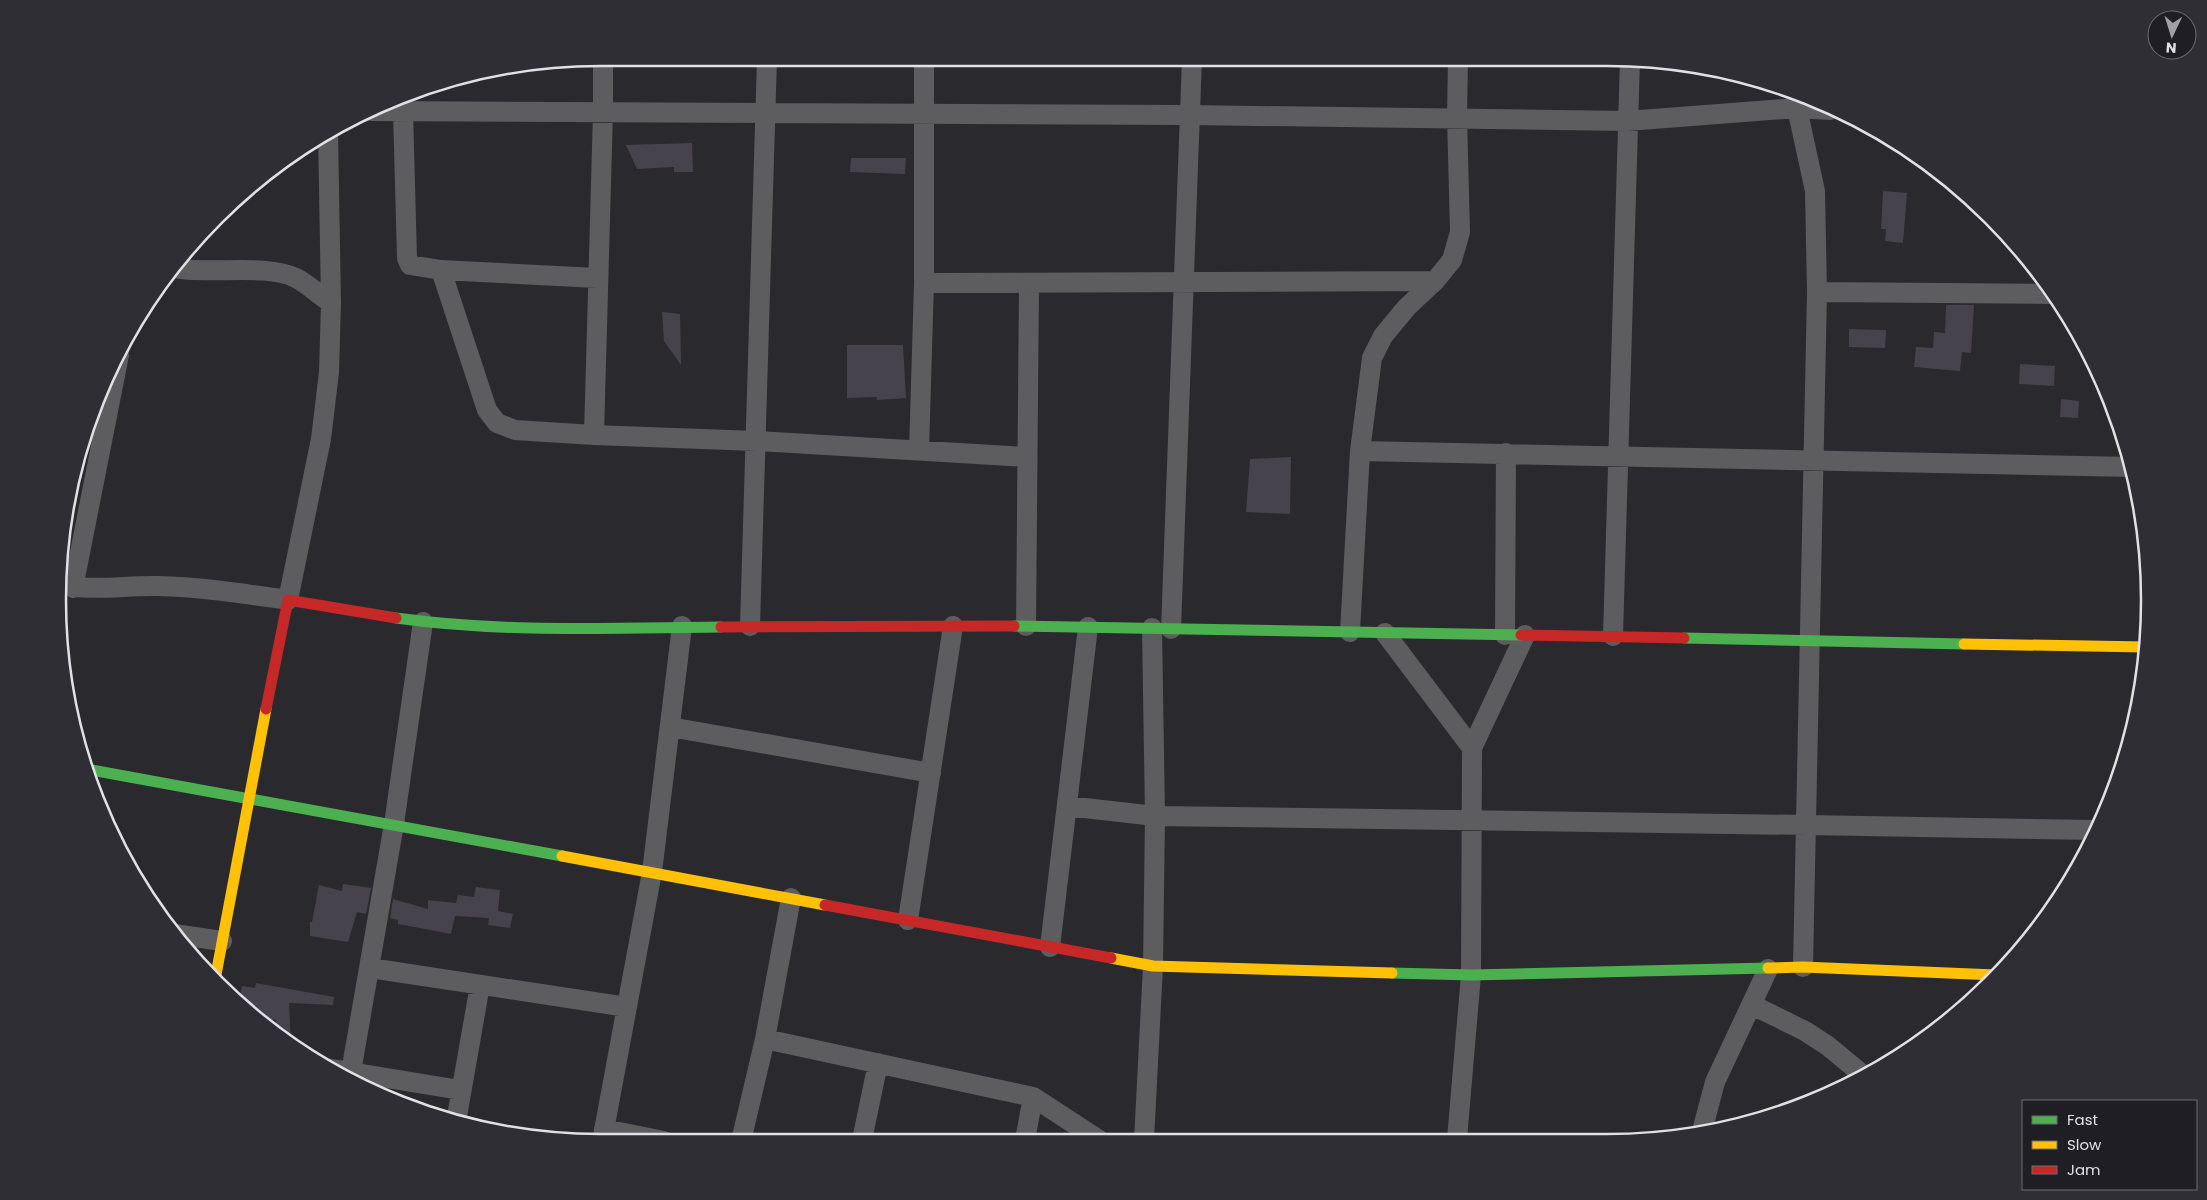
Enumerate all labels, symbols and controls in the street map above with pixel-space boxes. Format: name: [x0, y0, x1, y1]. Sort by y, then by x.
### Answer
north arrow: [2147, 10, 2197, 60]
text: N: [2165, 38, 2177, 58]
legend: [2022, 1100, 2197, 1190]
text: Fast: [2067, 1109, 2098, 1130]
text: Slow: [2067, 1134, 2102, 1155]
text: Jam: [2067, 1159, 2101, 1180]

